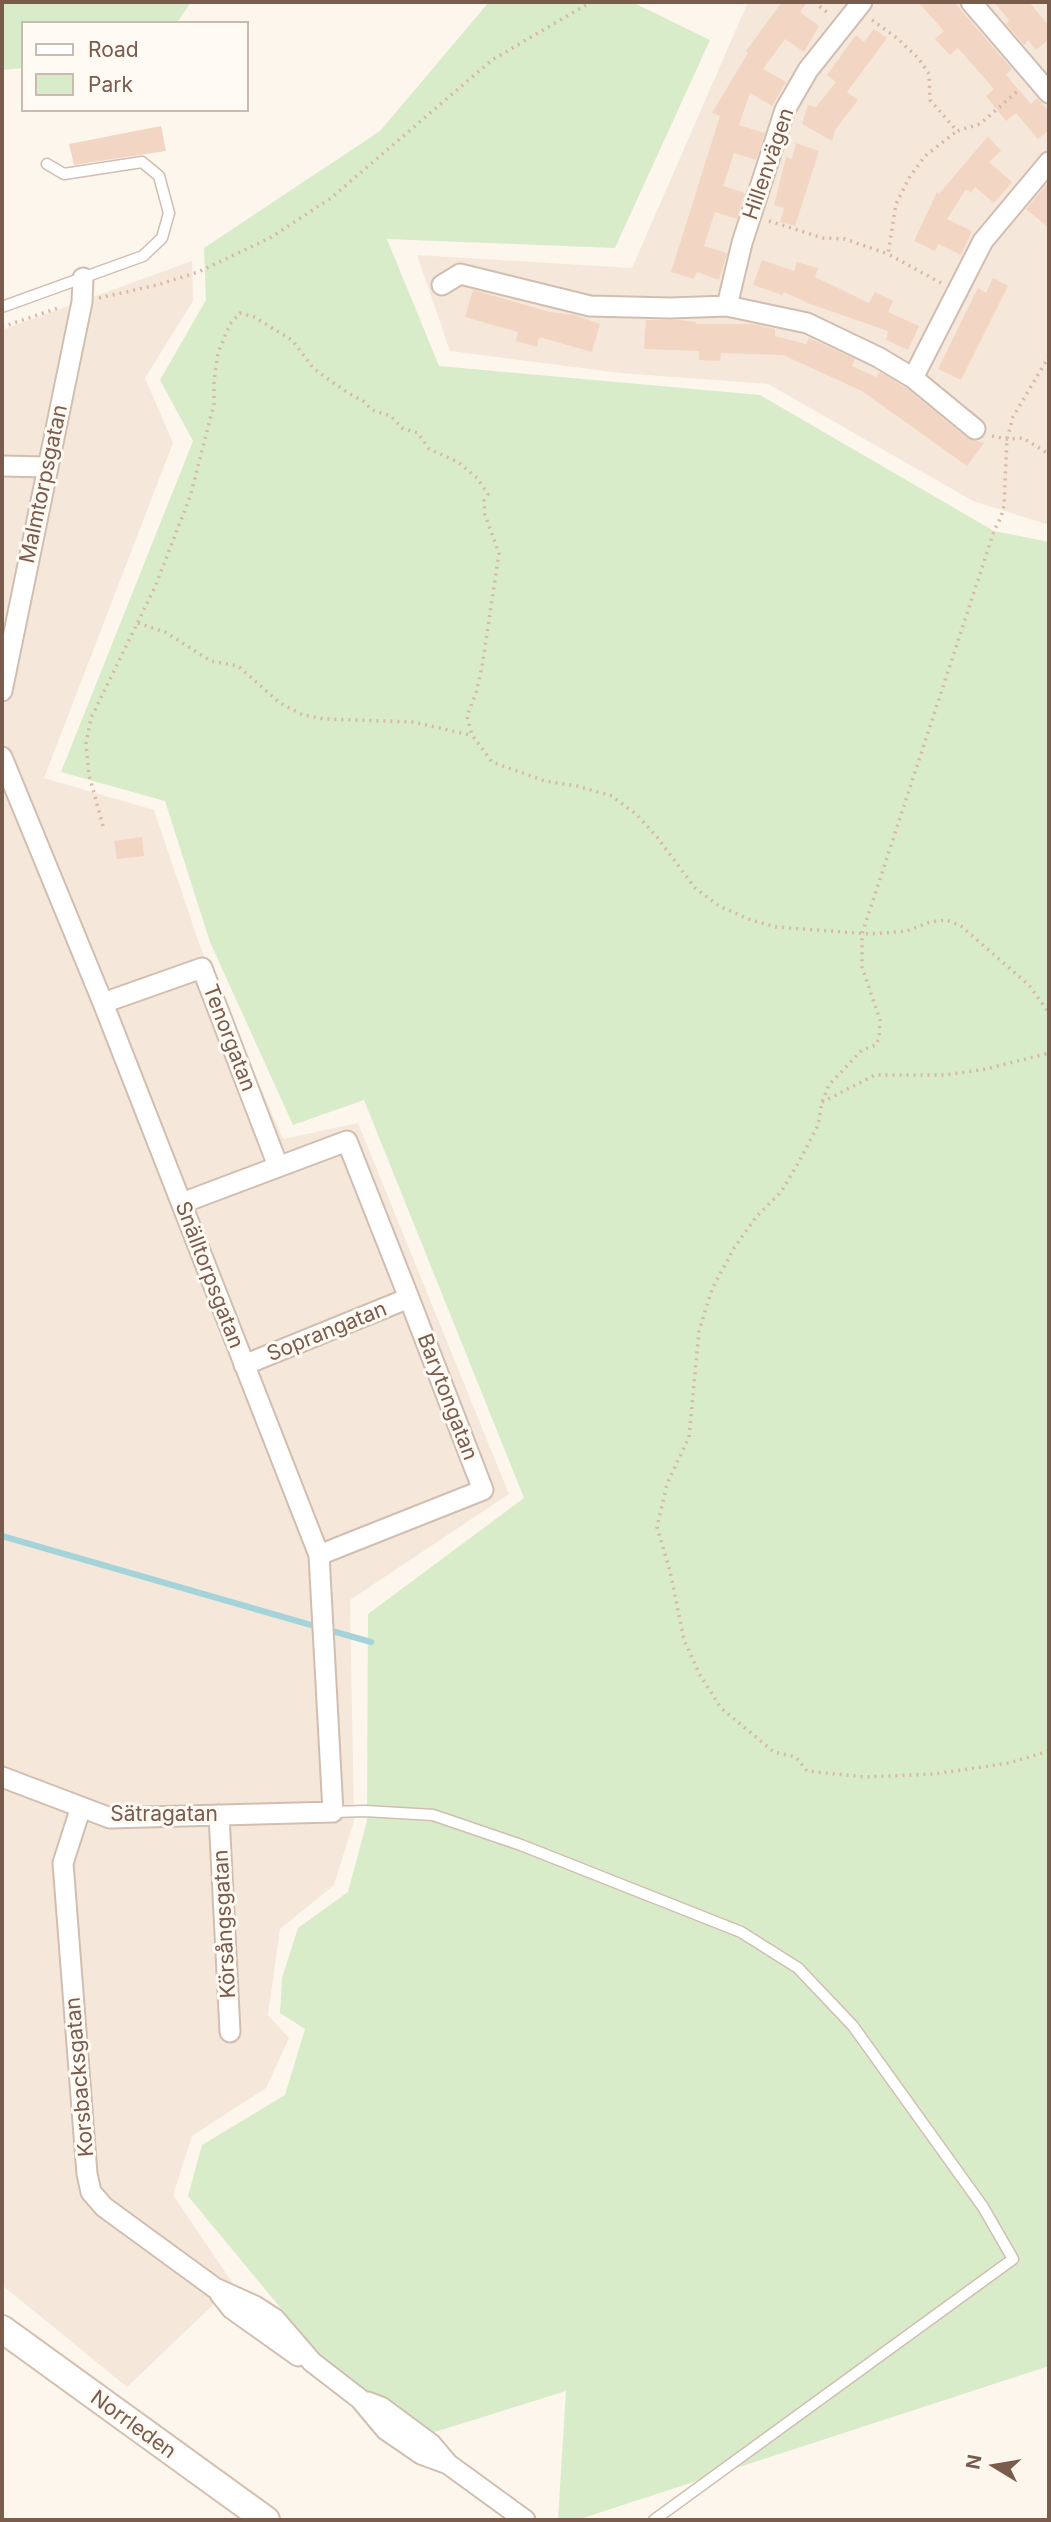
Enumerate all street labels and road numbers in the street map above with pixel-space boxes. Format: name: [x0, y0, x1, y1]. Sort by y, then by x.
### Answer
street label: Hillenvägen: [738, 105, 800, 223]
street label: Malmtorpsgatan: [15, 402, 73, 566]
street label: Tenorgatan: [197, 981, 261, 1095]
street label: Snälltorpsgatan: [169, 1198, 249, 1352]
street label: Soprangatan: [263, 1297, 391, 1367]
street label: Barytongatan: [411, 1330, 483, 1464]
street label: Sätragatan: [110, 1802, 218, 1828]
street label: Körsångsgatan: [209, 1849, 241, 1999]
street label: Korsbacksgatan: [60, 1996, 100, 2158]
street label: Norrleden: [85, 2385, 181, 2465]

